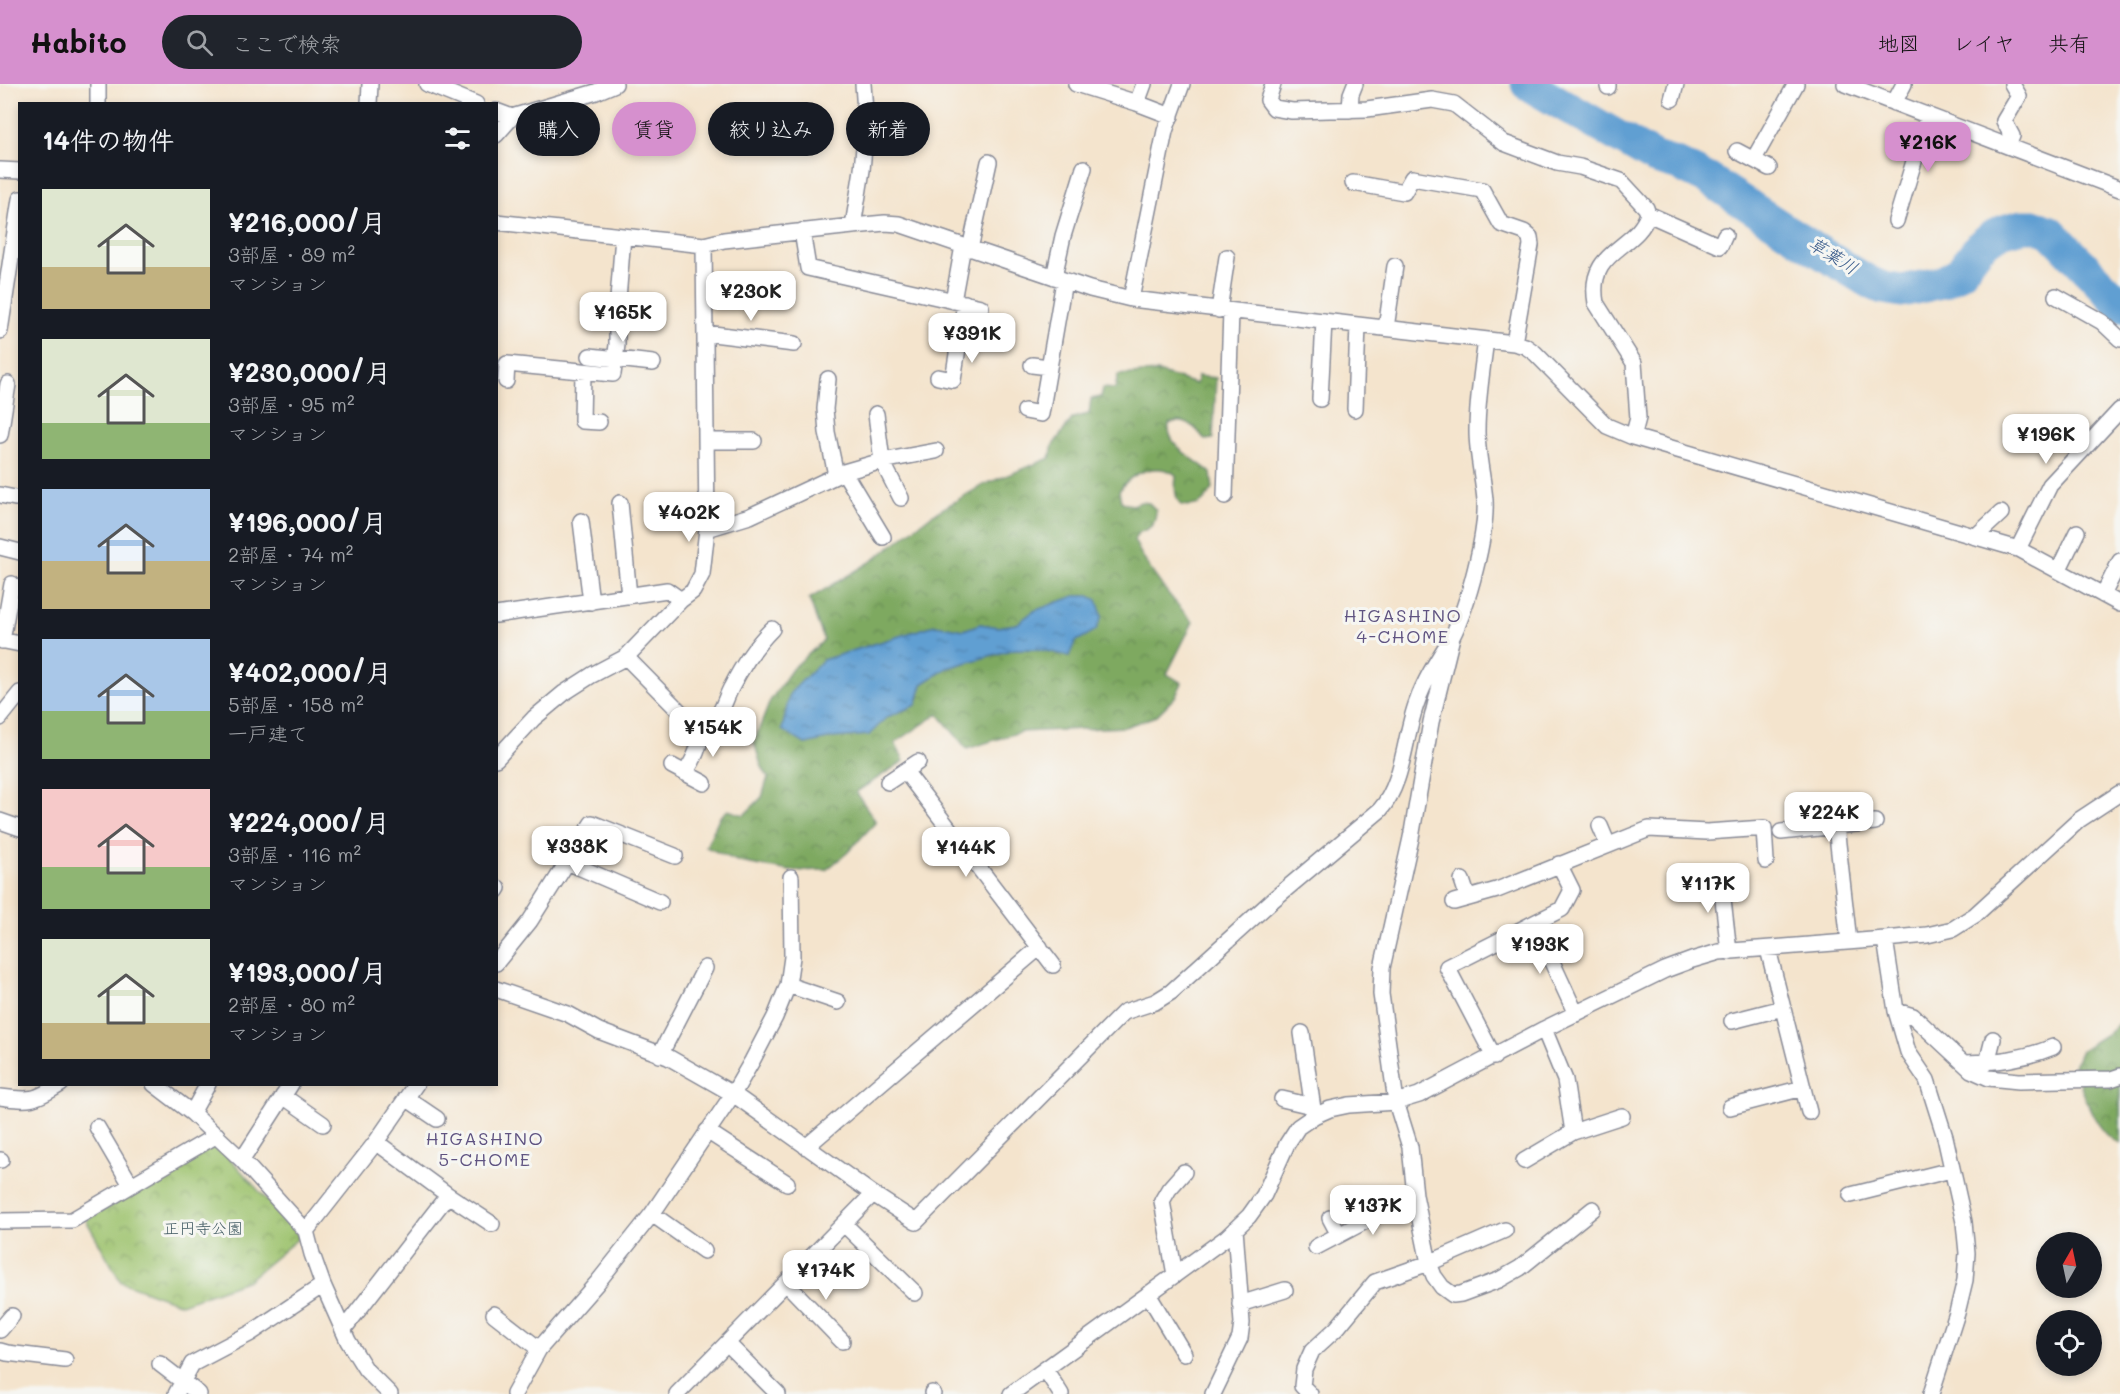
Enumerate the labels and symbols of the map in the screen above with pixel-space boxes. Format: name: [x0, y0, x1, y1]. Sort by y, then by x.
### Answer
pin: ¥216K: [1886, 122, 1970, 173]
water label: 草葉川: [1804, 231, 1863, 280]
pin: ¥230K: [709, 271, 793, 322]
pin: ¥165K: [581, 292, 665, 343]
pin: ¥391K: [930, 313, 1014, 364]
pin: ¥196K: [2004, 414, 2088, 465]
pin: ¥402K: [647, 492, 731, 543]
district label: HIGASHINO 4-CHOME: [1344, 603, 1462, 648]
pin: ¥154K: [671, 707, 755, 758]
pin: ¥224K: [1787, 792, 1871, 843]
pin: ¥338K: [535, 826, 619, 877]
pin: ¥144K: [924, 827, 1008, 878]
pin: ¥117K: [1666, 863, 1750, 914]
pin: ¥193K: [1498, 924, 1582, 975]
district label: HIGASHINO 5-CHOME: [426, 1126, 544, 1171]
pin: ¥137K: [1331, 1185, 1415, 1236]
park label: 正円寺公園: [163, 1217, 243, 1238]
north arrow: [2036, 1232, 2102, 1298]
pin: ¥174K: [784, 1250, 868, 1301]

